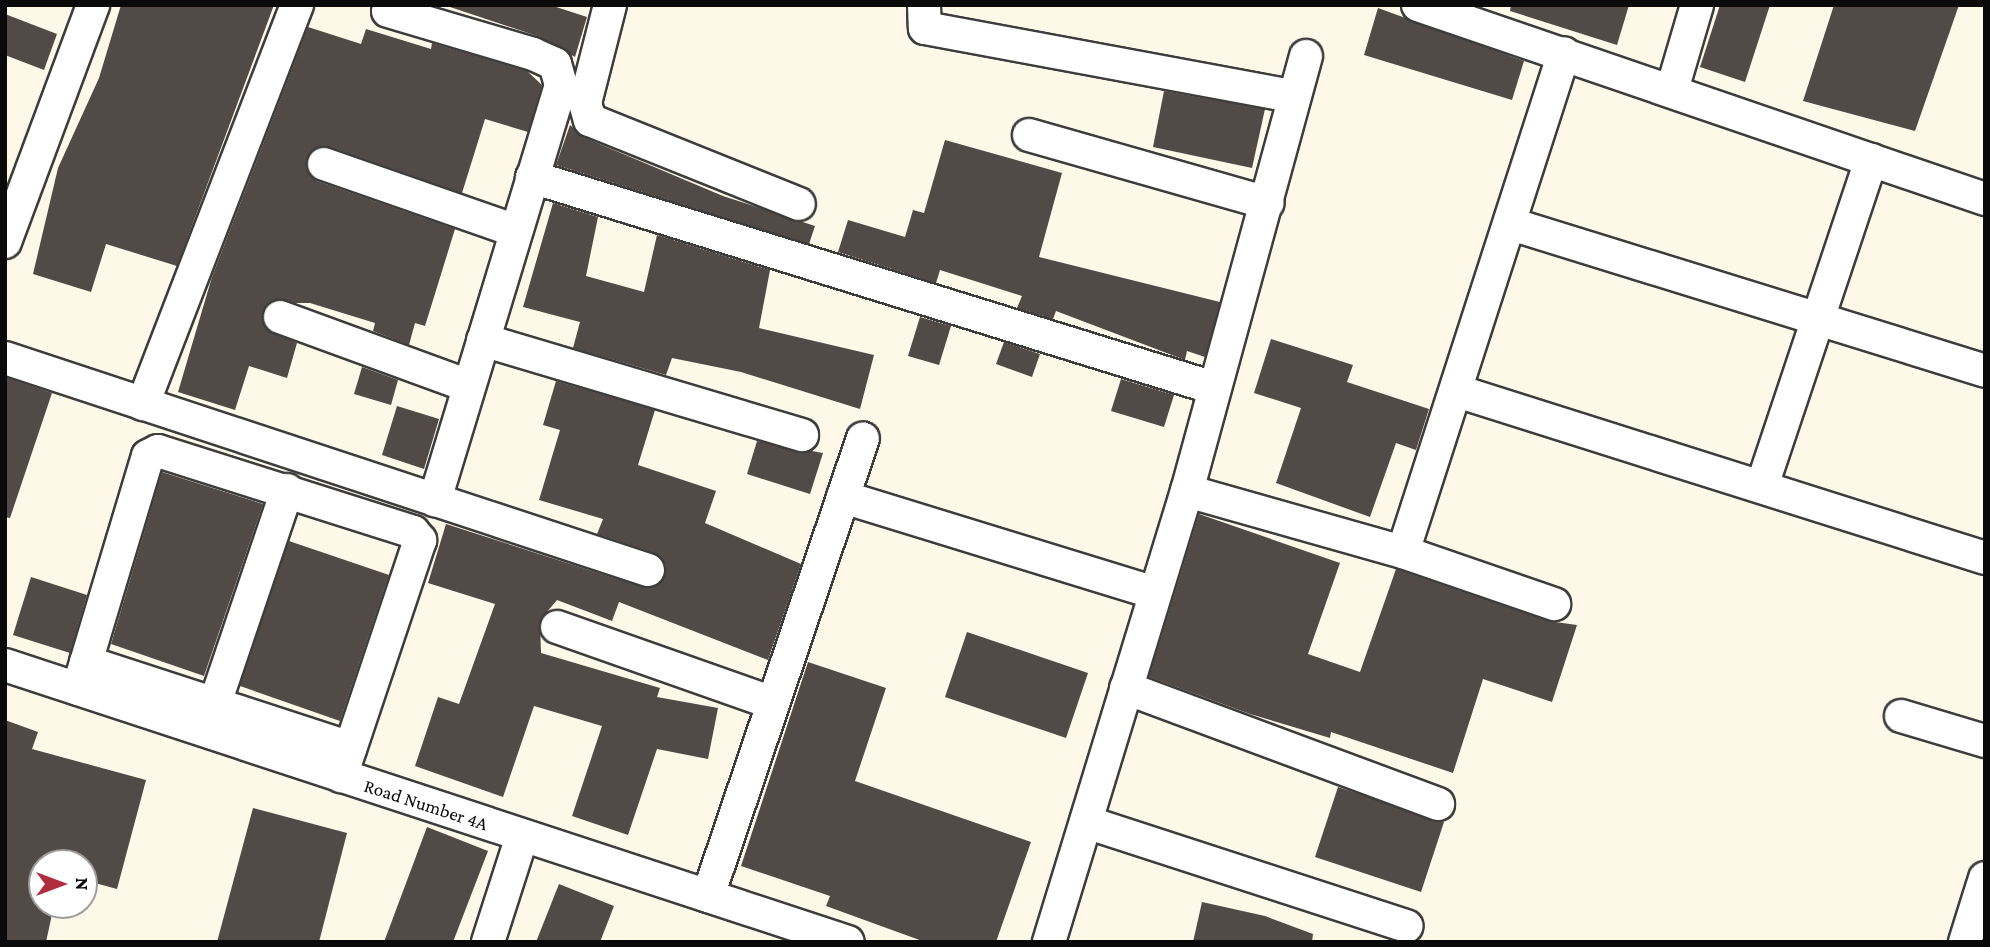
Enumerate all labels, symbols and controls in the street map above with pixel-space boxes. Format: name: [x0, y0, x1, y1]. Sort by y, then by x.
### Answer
street label: Road Number 4A: [361, 774, 491, 836]
north arrow: [28, 849, 98, 919]
text: N: [72, 878, 93, 890]

